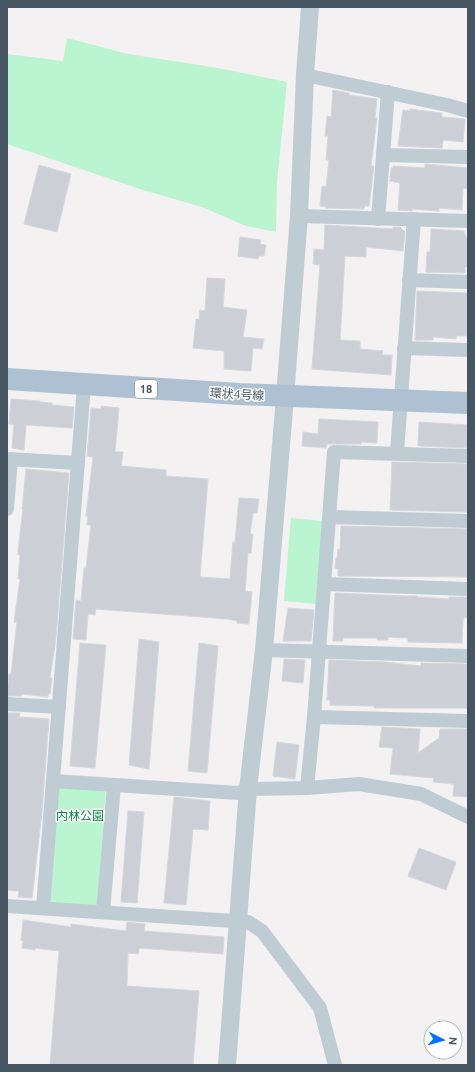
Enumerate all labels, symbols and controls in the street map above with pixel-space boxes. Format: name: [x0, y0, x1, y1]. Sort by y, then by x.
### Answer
road number: 18: [135, 380, 157, 398]
street label: 環状4号線: [209, 386, 265, 402]
park label: 内林公園: [56, 809, 104, 822]
north arrow: [423, 1020, 463, 1060]
text: N: [447, 1036, 459, 1046]

